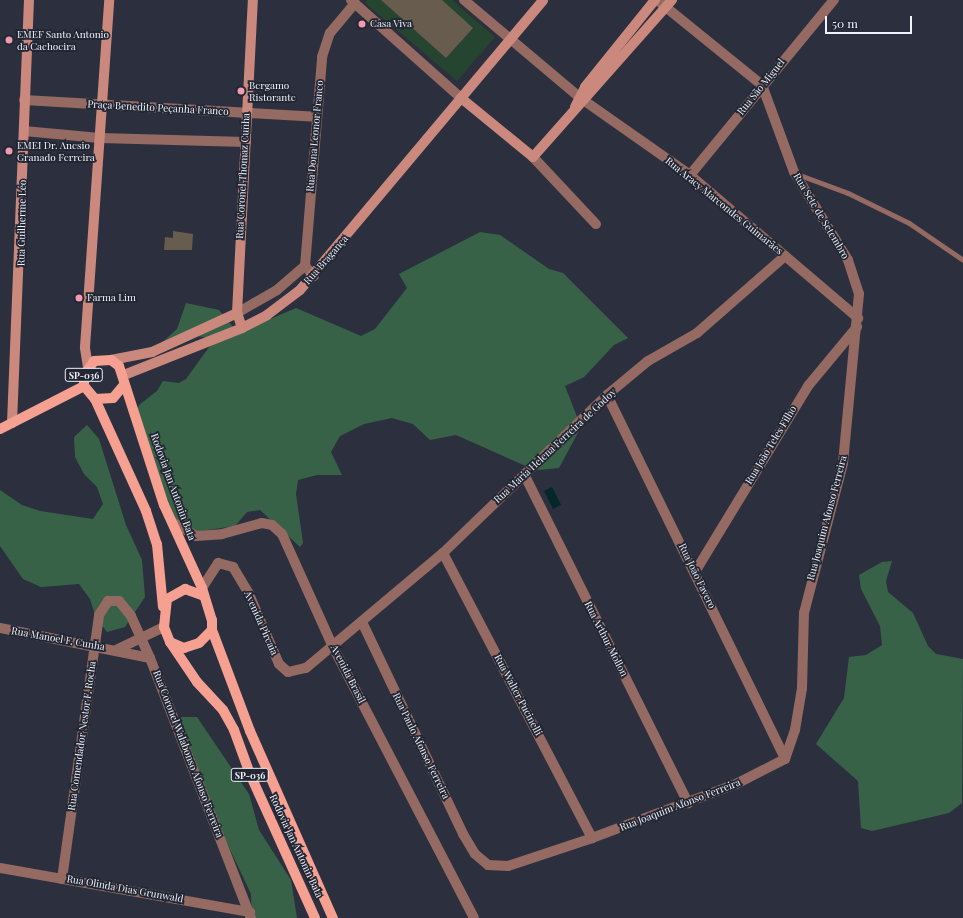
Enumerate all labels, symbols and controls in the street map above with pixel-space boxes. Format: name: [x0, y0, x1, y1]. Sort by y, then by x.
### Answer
scale bar: [827, 8, 914, 34]
text: 50 m: [832, 15, 858, 31]
place label: Casa Viva: [370, 18, 413, 30]
marker: Casa Viva: [357, 19, 367, 29]
place label: EMEF Santo Antonio da Cachoeira: [17, 28, 110, 52]
marker: EMEF Santo Antonio da Cachoeira: [4, 35, 14, 45]
street label: Rua São Miguel: [735, 57, 787, 117]
place label: Bergamo Ristorante: [249, 79, 296, 102]
street label: Rua Dona Leonor Franco: [304, 80, 326, 192]
marker: Bergamo Ristorante: [236, 86, 246, 96]
street label: Praça Benedito Peçanha Franco: [87, 98, 229, 118]
street label: Rua Coronel Thomaz Cunha: [234, 113, 252, 239]
place label: EMEI Dr. Anesio Granado Ferreira: [17, 139, 95, 162]
marker: EMEI Dr. Anesio Granado Ferreira: [4, 146, 14, 156]
street label: Rua Aracy Marcondes Guimarães: [663, 155, 785, 257]
street label: Rua Sete de Setembro: [791, 171, 851, 261]
street label: Rua Guilherme Léo: [15, 180, 29, 266]
street label: Rua Bragança: [301, 233, 351, 287]
place label: Farma Lim: [87, 292, 136, 304]
marker: Farma Lim: [74, 293, 84, 303]
road number: SP-036: [64, 368, 104, 382]
street label: Rua Maria Helena Ferreira de Godoy: [491, 386, 619, 506]
street label: Rua João Teles Filho: [743, 403, 799, 487]
street label: Rodovia Jan Antonin Bata: [148, 432, 198, 542]
street label: Rua Joaquim Afonso Ferreira: [805, 454, 849, 582]
street label: Rua João Favero: [676, 541, 718, 611]
street label: Avenida Pircaia: [241, 589, 281, 657]
street label: Rua Arthur Mollon: [582, 599, 630, 679]
street label: Rua Manoel F. Cunha: [10, 625, 106, 653]
street label: Avenida Brasil: [328, 643, 368, 705]
street label: Rua Walter Pucinelli: [491, 652, 545, 738]
street label: Rua Comendador Nestor F. Rocha: [66, 660, 98, 812]
street label: Rua Coronel Walabonso Afonso Ferreira: [150, 668, 226, 840]
street label: Rua Paulo Afonso Ferreira: [390, 691, 452, 801]
road number: SP-036: [230, 768, 270, 782]
street label: Rua Joaquim Afonso Ferreira: [618, 776, 742, 834]
street label: Rodovia Jan Antonin Bata: [267, 792, 325, 900]
street label: Rua Olinda Dias Grunwald: [66, 873, 184, 905]

